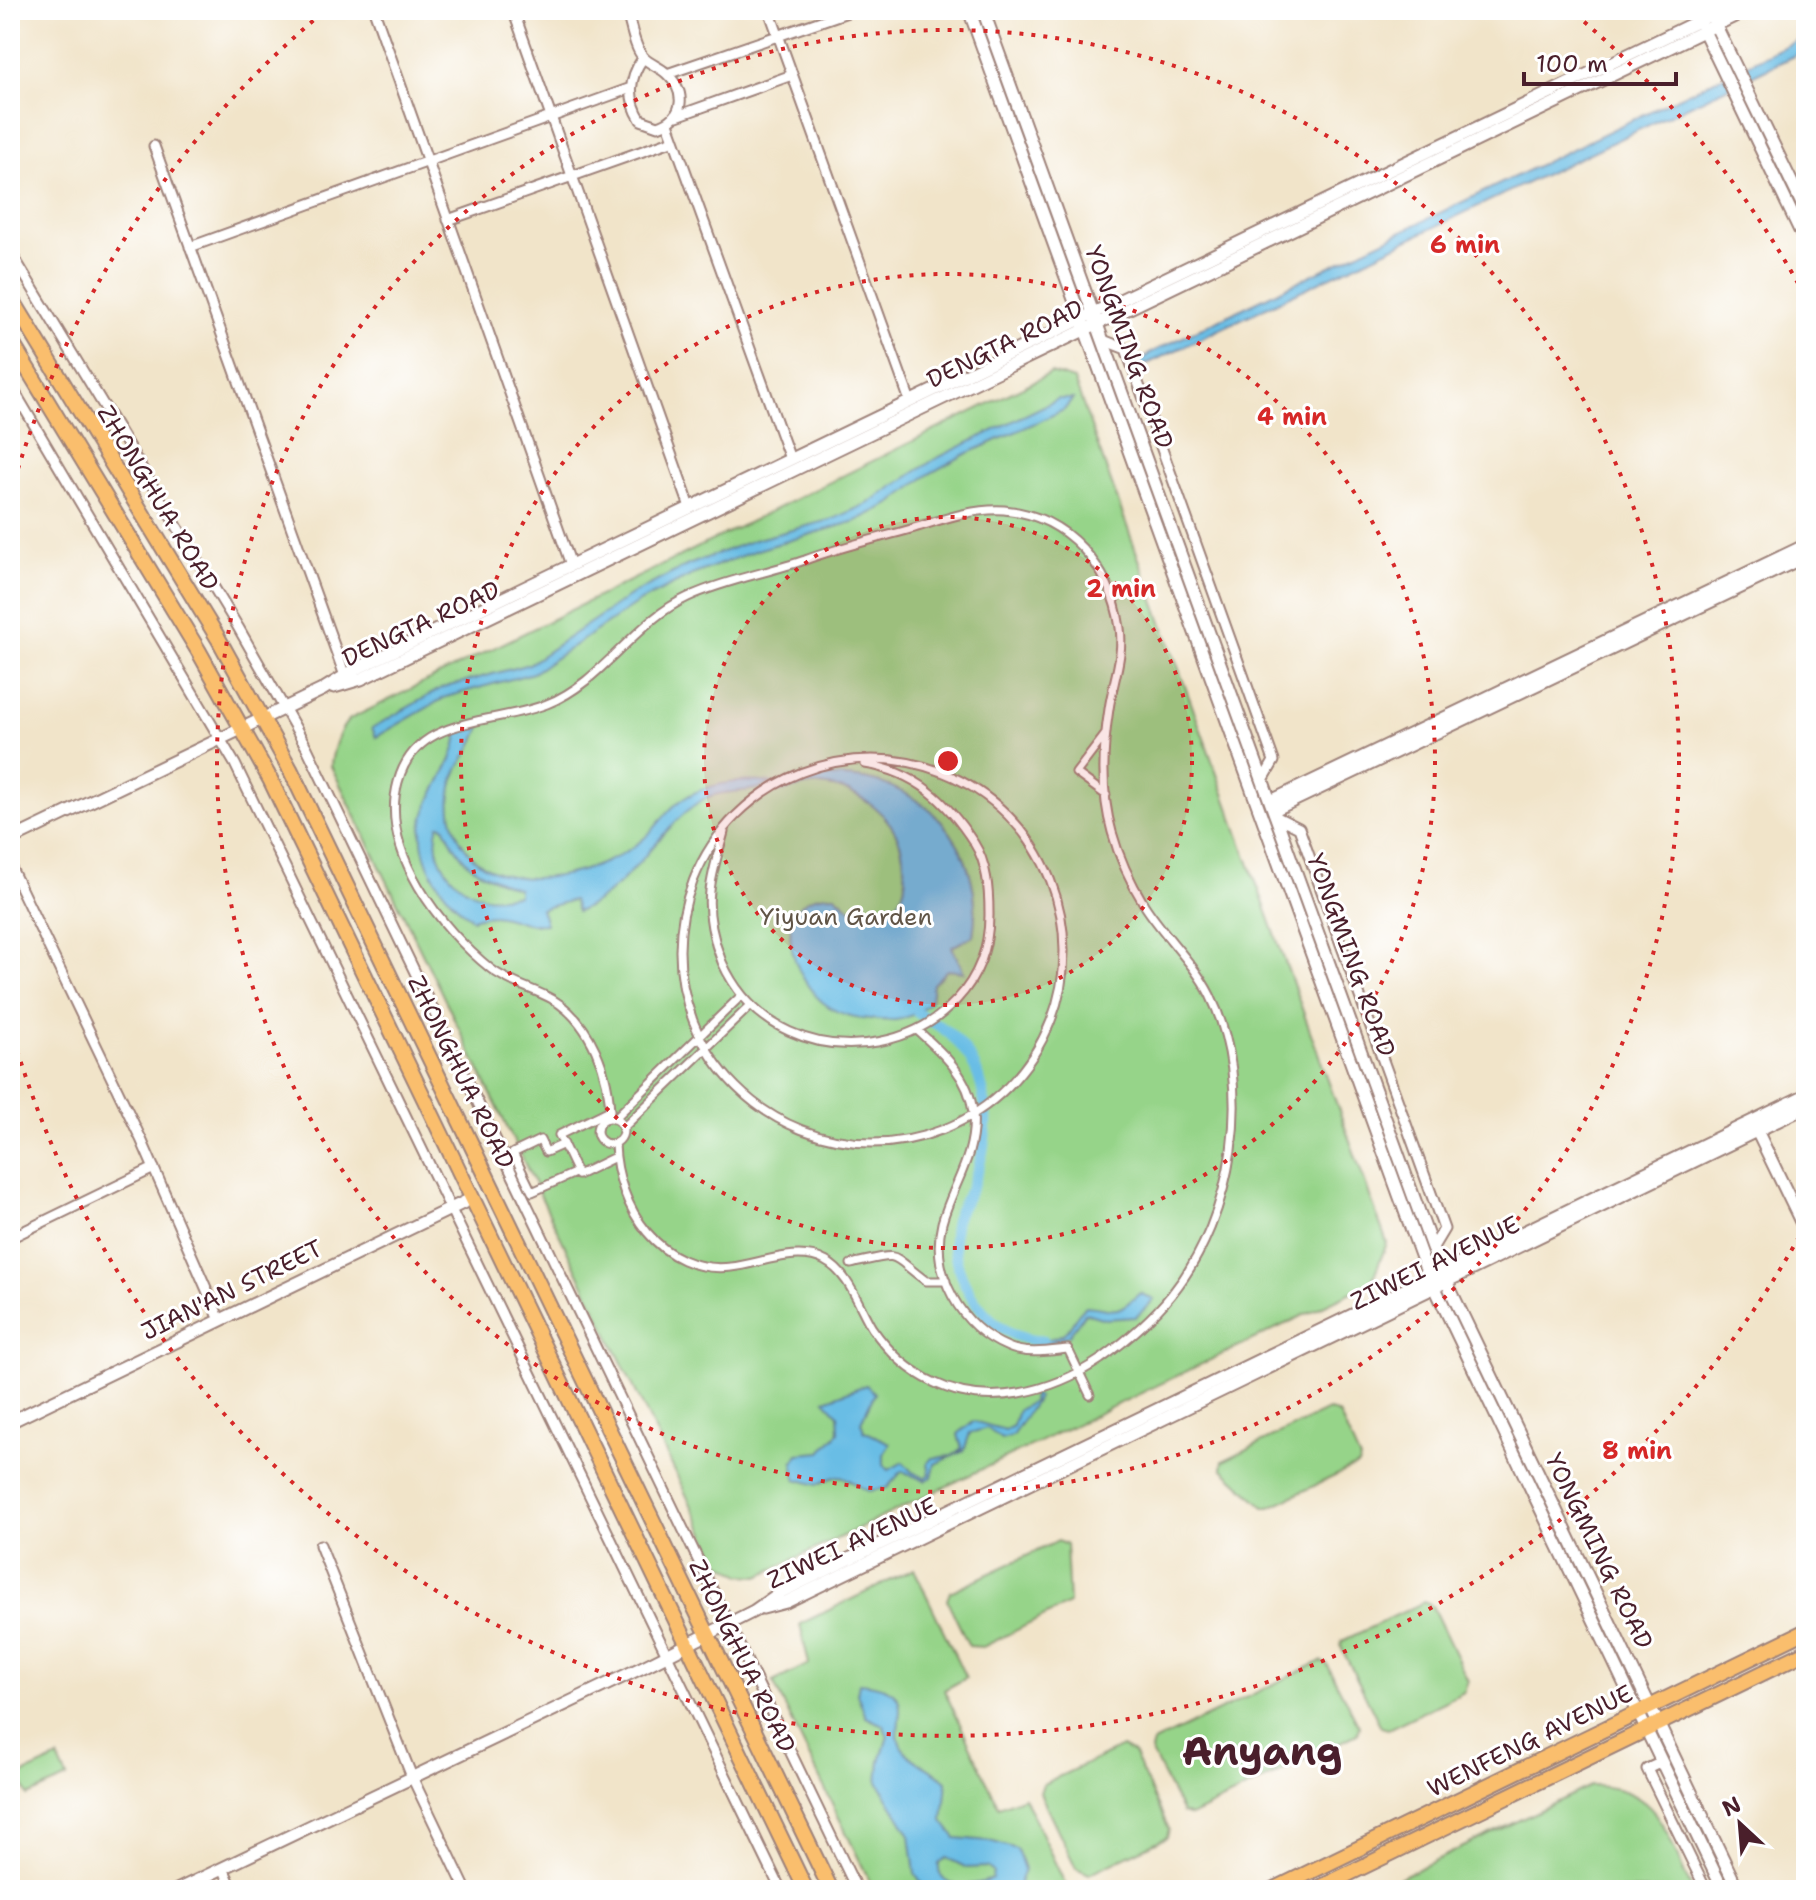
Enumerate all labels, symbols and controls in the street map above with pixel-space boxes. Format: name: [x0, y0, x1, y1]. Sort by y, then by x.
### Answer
scale bar: [1524, 36, 1676, 86]
text: 100 m: [1536, 48, 1608, 80]
text: 6 min: [1430, 229, 1500, 261]
street label: YONGMING ROAD: [1077, 241, 1181, 453]
street label: DENGTA ROAD: [921, 292, 1089, 396]
street label: ZHONGHUA ROAD: [90, 399, 226, 597]
text: 4 min: [1257, 401, 1327, 433]
street label: DENGTA ROAD: [337, 573, 505, 675]
text: 2 min: [1086, 573, 1156, 605]
centre of rings: [934, 747, 962, 775]
street label: YONGMING ROAD: [1299, 849, 1403, 1061]
park label: Yiyuan Garden: [760, 901, 932, 933]
street label: ZHONGHUA ROAD: [400, 970, 522, 1174]
street label: ZIWEI AVENUE: [1345, 1208, 1525, 1318]
street label: JIAN'AN STREET: [136, 1232, 328, 1348]
text: 8 min: [1602, 1435, 1672, 1467]
street label: YONGMING ROAD: [1538, 1448, 1660, 1654]
street label: ZIWEI AVENUE: [762, 1490, 942, 1596]
street label: ZHONGHUA ROAD: [681, 1554, 803, 1758]
street label: WENFENG AVENUE: [1422, 1677, 1638, 1805]
district label: Anyang: [1182, 1724, 1342, 1778]
north arrow: [1700, 1784, 1780, 1864]
text: N: [1717, 1790, 1746, 1823]

